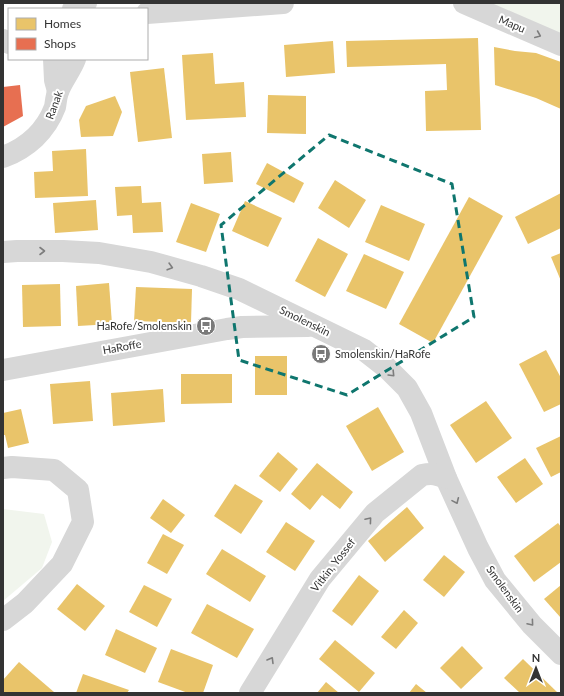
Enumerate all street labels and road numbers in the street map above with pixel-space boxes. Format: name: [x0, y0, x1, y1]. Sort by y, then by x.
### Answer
street label: Mapu: [497, 12, 528, 35]
street label: Ranak: [42, 88, 65, 121]
street label: Smolenskin: [278, 303, 333, 338]
street label: HaRoffe: [101, 337, 143, 356]
street label: Vitkin, Yossef: [308, 535, 358, 594]
street label: Smolenskin: [484, 563, 527, 615]

